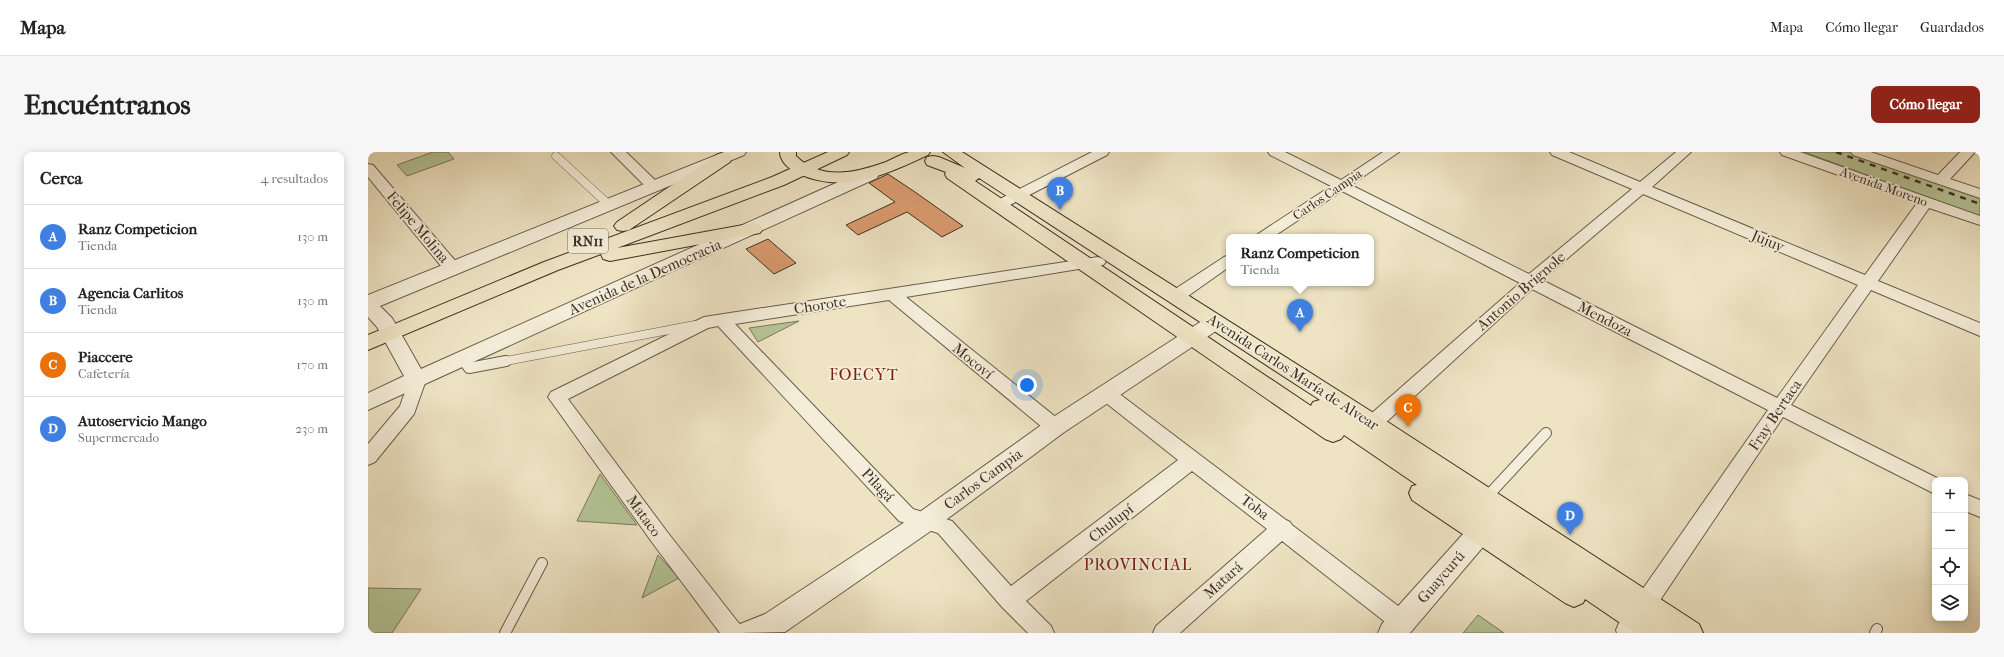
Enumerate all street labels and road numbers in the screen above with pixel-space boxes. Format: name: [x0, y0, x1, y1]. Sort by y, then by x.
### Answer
street label: Avenida Moreno: [1837, 163, 1930, 209]
street label: Carlos Campia: [1290, 165, 1366, 223]
street label: Felipe Molina: [383, 188, 454, 267]
street label: Jujuy: [1748, 226, 1788, 256]
road number: RN11: [568, 229, 608, 253]
street label: Avenida de la Democracia: [565, 235, 725, 319]
street label: Antonio Brignole: [1472, 247, 1569, 335]
street label: Chorote: [793, 292, 848, 318]
street label: Mendoza: [1575, 298, 1636, 341]
street label: Avenida Carlos María de Alvear: [1204, 310, 1382, 434]
street label: Mocoví: [949, 339, 997, 383]
street label: Fray Bertaca: [1745, 375, 1806, 454]
street label: Carlos Campia: [940, 444, 1027, 514]
street label: Pilagá: [858, 464, 899, 506]
street label: Toba: [1237, 490, 1274, 524]
street label: Mataco: [623, 492, 665, 541]
street label: Chulupí: [1085, 500, 1137, 546]
street label: Guaycurú: [1413, 547, 1469, 607]
street label: Matará: [1200, 557, 1247, 602]

